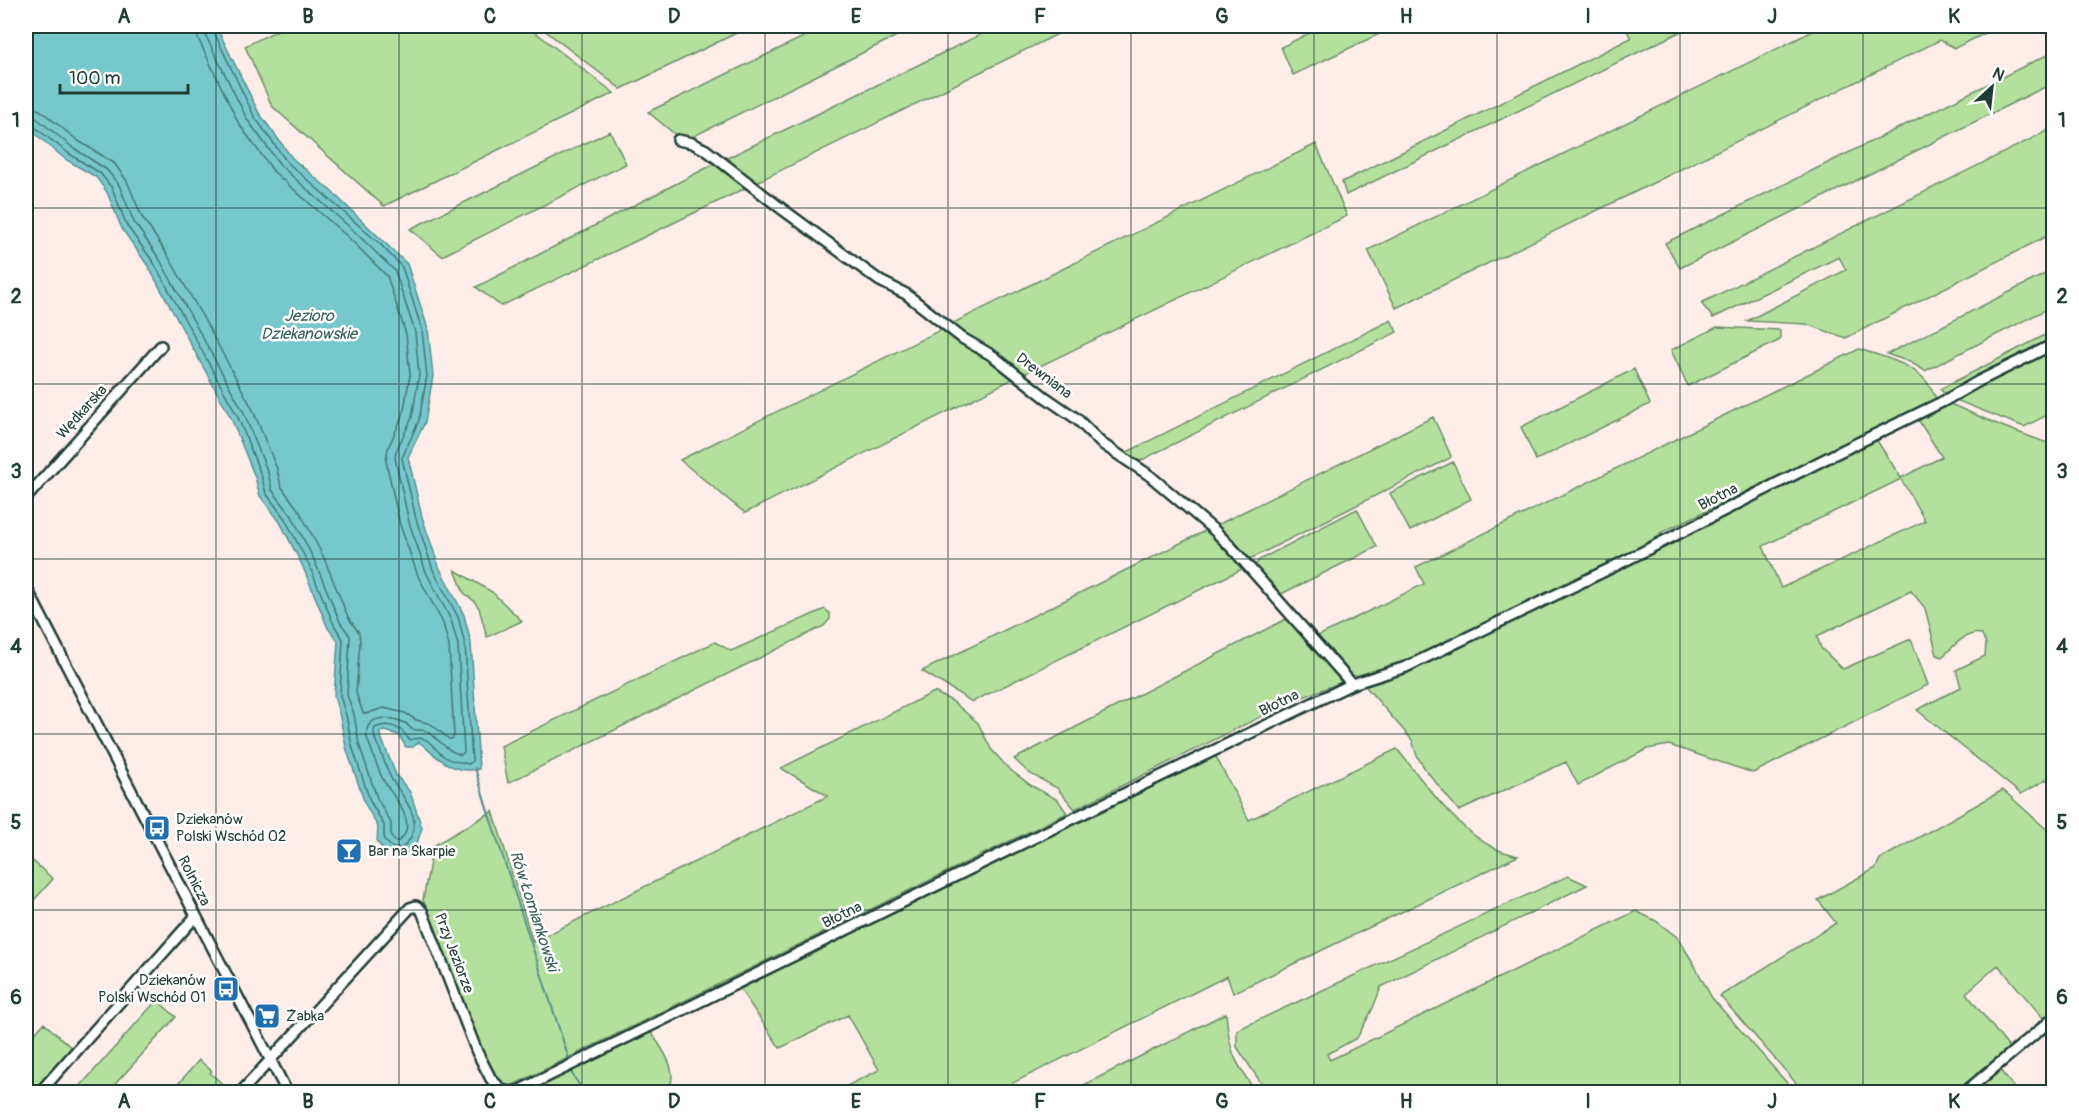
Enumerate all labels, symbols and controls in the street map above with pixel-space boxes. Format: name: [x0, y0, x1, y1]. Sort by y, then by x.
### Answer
text: A: [118, 4, 131, 29]
text: B: [302, 4, 314, 29]
text: C: [484, 4, 496, 29]
text: D: [668, 4, 681, 29]
text: E: [851, 4, 862, 29]
text: F: [1034, 4, 1046, 29]
text: G: [1215, 4, 1229, 29]
text: H: [1400, 4, 1413, 29]
text: I: [1585, 4, 1591, 29]
text: J: [1767, 4, 1777, 29]
text: K: [1948, 4, 1960, 29]
scale bar: [60, 57, 188, 95]
north arrow: [1962, 57, 2022, 117]
text: N: [1989, 63, 2008, 86]
text: 100 m: [69, 67, 121, 90]
text: 1: [12, 108, 20, 133]
text: 1: [2058, 108, 2066, 133]
text: 2: [10, 284, 22, 309]
text: 2: [2056, 284, 2068, 309]
water label: Jezioro Dziekanowskie: [261, 306, 359, 344]
street label: Drewniana: [1012, 349, 1076, 403]
street label: Wędkarska: [53, 381, 111, 443]
text: 3: [10, 459, 22, 484]
text: 3: [2056, 459, 2068, 484]
street label: Błotna: [1695, 479, 1741, 515]
text: 4: [10, 634, 22, 659]
text: 4: [2056, 634, 2068, 659]
street label: Błotna: [1256, 685, 1302, 721]
text: 5: [11, 810, 22, 835]
place label: Dziekanów Polski Wschód 02: [176, 810, 286, 846]
text: 5: [2057, 810, 2068, 835]
bus stop icon: Dziekanów Polski Wschód 02: [142, 813, 172, 843]
bar icon: Bar na Skarpie: [334, 836, 364, 866]
place label: Bar na Skarpie: [368, 842, 456, 861]
water label: Rów Łomiankowski: [505, 848, 564, 976]
street label: Rolnicza: [173, 853, 215, 909]
street label: Błotna: [819, 897, 865, 933]
street label: Przy Jeziorze: [430, 910, 478, 996]
place label: Dziekanów Polski Wschód 01: [98, 971, 206, 1007]
bus stop icon: Dziekanów Polski Wschód 01: [211, 974, 241, 1004]
text: 6: [10, 985, 22, 1010]
text: 6: [2056, 985, 2068, 1010]
supermarket icon: Żabka: [252, 1001, 282, 1031]
place label: Żabka: [286, 1007, 324, 1026]
text: A: [118, 1089, 131, 1114]
text: B: [302, 1089, 314, 1114]
text: C: [484, 1089, 496, 1114]
text: D: [668, 1089, 681, 1114]
text: E: [851, 1089, 862, 1114]
text: F: [1034, 1089, 1046, 1114]
text: G: [1215, 1089, 1229, 1114]
text: H: [1400, 1089, 1413, 1114]
text: I: [1585, 1089, 1591, 1114]
text: J: [1767, 1089, 1777, 1114]
text: K: [1948, 1089, 1960, 1114]

